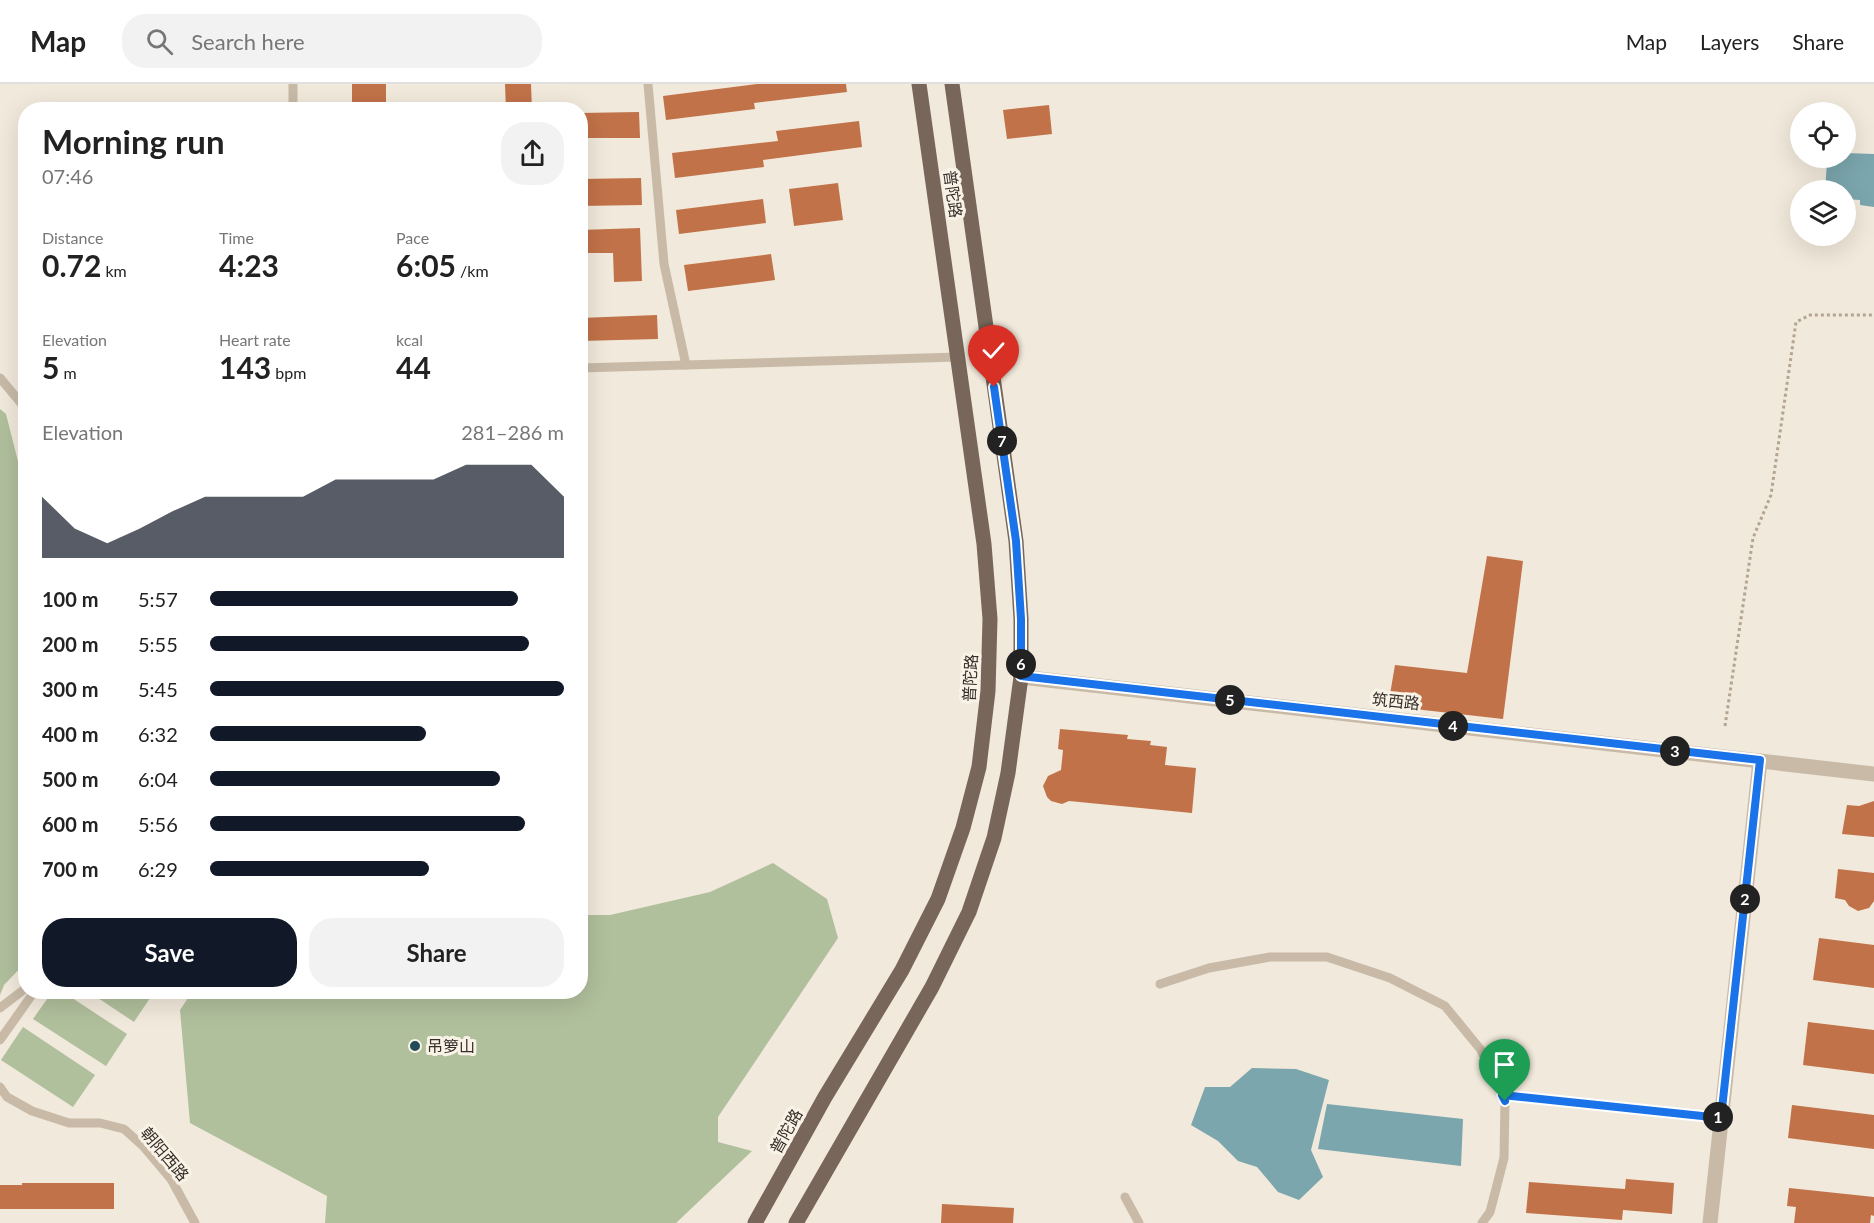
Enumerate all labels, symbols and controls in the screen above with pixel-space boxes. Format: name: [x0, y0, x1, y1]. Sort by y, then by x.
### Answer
search box: [122, 14, 542, 68]
text: Map: [30, 24, 86, 58]
icon: search: [143, 25, 176, 58]
text: Search here: [191, 28, 305, 55]
text: Map: [1626, 29, 1667, 54]
text: Layers: [1700, 29, 1759, 54]
text: Share: [1792, 29, 1844, 54]
map controls: [1790, 102, 1856, 246]
button: locate: [1790, 102, 1856, 168]
text: Morning run: [42, 121, 225, 161]
button: share: [501, 122, 564, 185]
text: 07:46: [42, 164, 93, 188]
street label: 普陀路: [941, 169, 966, 219]
button: layers: [1790, 180, 1856, 246]
text: Distance: [42, 228, 103, 247]
text: Time: [219, 228, 254, 247]
text: Pace: [396, 228, 429, 247]
text: 0.72: [42, 247, 101, 283]
text: 4:23: [219, 247, 279, 283]
text: 6:05: [396, 247, 456, 283]
text: km: [101, 261, 127, 280]
text: /km: [456, 261, 489, 280]
pin: [968, 325, 1019, 387]
text: Elevation: [42, 330, 107, 349]
text: Heart rate: [219, 330, 291, 349]
text: kcal: [396, 330, 423, 349]
icon: check: [977, 334, 1010, 367]
text: 5: [42, 349, 59, 385]
text: 143: [219, 349, 271, 385]
text: 44: [396, 349, 431, 385]
text: m: [59, 363, 77, 382]
text: bpm: [271, 363, 306, 382]
text: Elevation: [42, 420, 123, 444]
text: 281–286 m: [461, 420, 564, 444]
pin: 7: [987, 426, 1017, 456]
text: 7: [997, 431, 1007, 450]
text: 100 m: [42, 587, 98, 611]
text: 5:57: [138, 587, 178, 611]
text: 200 m: [42, 632, 98, 656]
text: 5:55: [138, 632, 178, 656]
pin: 6: [1006, 649, 1036, 679]
street label: 普陀路: [959, 654, 980, 702]
text: 6: [1016, 654, 1026, 673]
text: 300 m: [42, 677, 98, 701]
text: 5:45: [138, 677, 178, 701]
pin: 5: [1215, 685, 1245, 715]
street label: 筑西路: [1371, 689, 1421, 712]
text: 5: [1225, 690, 1235, 709]
pin: 4: [1438, 711, 1468, 741]
text: 4: [1448, 716, 1458, 735]
text: 400 m: [42, 722, 98, 746]
text: 6:32: [138, 722, 178, 746]
pin: 3: [1660, 736, 1690, 766]
text: 3: [1670, 741, 1680, 760]
text: 500 m: [42, 767, 98, 791]
text: 6:04: [138, 767, 178, 791]
text: 600 m: [42, 812, 98, 836]
text: 5:56: [138, 812, 178, 836]
text: 700 m: [42, 857, 98, 881]
text: 6:29: [138, 857, 178, 881]
pin: 2: [1730, 884, 1760, 914]
text: 2: [1740, 889, 1750, 908]
button: Save: [42, 918, 297, 987]
button: Share: [309, 918, 564, 987]
place label: 吊箩山: [427, 1036, 475, 1055]
marker: 吊箩山: [408, 1039, 422, 1053]
pin: [1479, 1039, 1530, 1101]
icon: arrive: [1488, 1048, 1521, 1081]
pin: 1: [1703, 1102, 1733, 1132]
street label: 普陀路: [766, 1105, 806, 1156]
text: 1: [1713, 1107, 1723, 1126]
street label: 朝阳西路: [138, 1123, 193, 1184]

